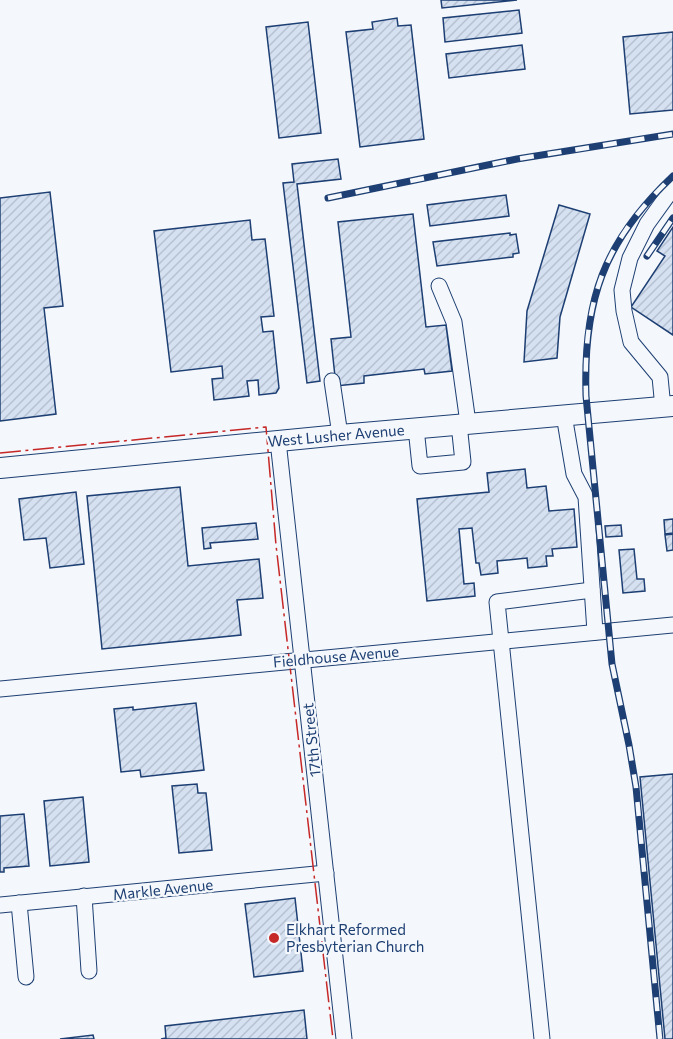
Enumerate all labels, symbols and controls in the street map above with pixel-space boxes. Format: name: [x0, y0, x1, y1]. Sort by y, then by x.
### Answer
street label: West Lusher Avenue: [267, 420, 405, 450]
street label: Fieldhouse Avenue: [272, 642, 400, 670]
street label: 17th Street: [298, 702, 324, 778]
street label: Markle Avenue: [112, 875, 214, 903]
place label: Elkhart Reformed Presbyterian Church: [286, 920, 424, 955]
marker: Elkhart Reformed Presbyterian Church: [267, 931, 281, 945]

